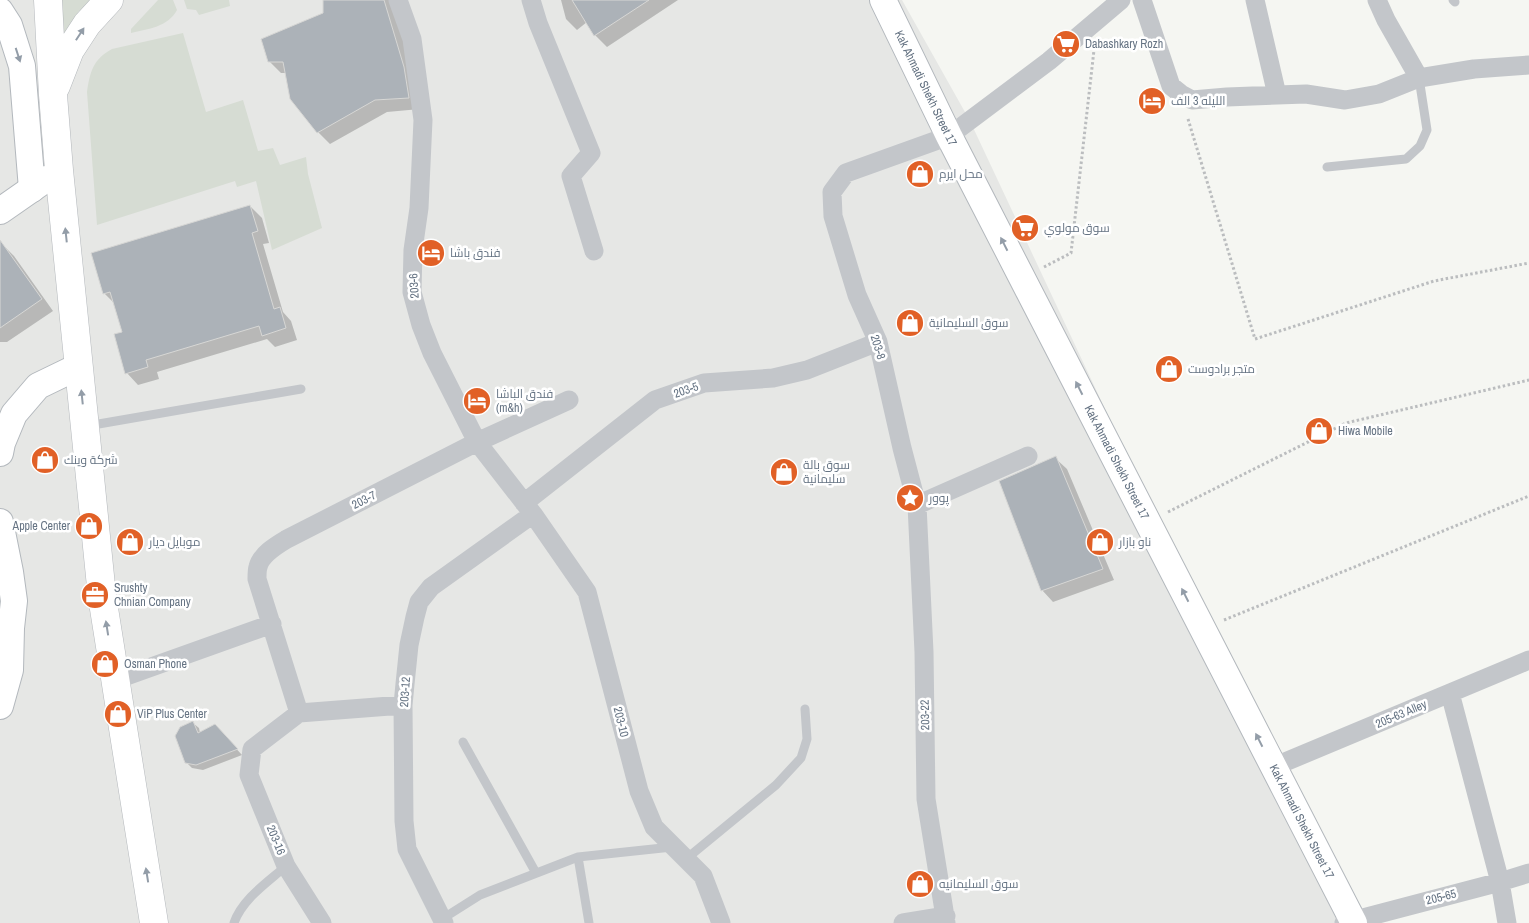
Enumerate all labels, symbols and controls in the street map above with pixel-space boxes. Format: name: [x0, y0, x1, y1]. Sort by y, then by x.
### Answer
one-way arrow: [75, 28, 85, 41]
street label: Kak Ahmadi Shekh Street 17: [891, 28, 961, 149]
supermarket icon: Dabashkary Rozh: [1051, 29, 1081, 59]
place label: Dabashkary Rozh: [1085, 36, 1163, 52]
one-way arrow: [15, 48, 23, 63]
hotel icon: الليله 3 الف: [1137, 86, 1167, 116]
place label: الليله 3 الف: [1171, 93, 1226, 109]
shop icon: محل ايرم: [905, 159, 935, 189]
place label: محل ايرم: [939, 166, 983, 182]
supermarket icon: سوق مولوي: [1010, 213, 1040, 243]
place label: سوق مولوي: [1044, 220, 1110, 238]
one-way arrow: [62, 227, 70, 243]
one-way arrow: [1000, 236, 1008, 251]
hotel icon: فندق باشا: [416, 238, 446, 268]
place label: فندق باشا: [450, 245, 501, 261]
street label: 203-6: [405, 273, 423, 299]
shop icon: سوق السليمانية: [895, 308, 925, 338]
place label: سوق السليمانية: [929, 315, 1008, 331]
street label: 203-8: [867, 333, 889, 361]
shop icon: متجر برادوست: [1154, 354, 1184, 384]
place label: متجر برادوست: [1188, 361, 1255, 377]
street label: 203-5: [671, 378, 701, 402]
one-way arrow: [1075, 381, 1083, 395]
hotel icon: فندق الباشا (m&h): [462, 386, 492, 416]
place label: فندق الباشا (m&h): [496, 386, 553, 416]
one-way arrow: [78, 389, 86, 405]
street label: Kak Ahmadi Shekh Street 17: [1081, 402, 1153, 523]
shop icon: Hiwa Mobile: [1304, 416, 1334, 446]
place label: Hiwa Mobile: [1338, 423, 1393, 439]
shop icon: شرکة وينك: [30, 445, 60, 475]
place label: شرکة وينك: [64, 452, 118, 468]
shop icon: سوق بالة سليمانية: [769, 457, 799, 487]
place label: سوق بالة سليمانية: [803, 457, 850, 487]
place icon: پوور: [895, 483, 925, 513]
street label: 203-7: [349, 487, 379, 513]
place label: پوور: [928, 490, 950, 507]
shop icon: Apple Center: [74, 511, 104, 541]
place label: Apple Center: [12, 518, 71, 534]
shop icon: موبايل ديار: [115, 527, 145, 557]
shop icon: ناو بازار: [1085, 527, 1115, 557]
place label: موبايل ديار: [148, 534, 200, 550]
place label: ناو بازار: [1118, 534, 1151, 550]
office icon: Srushty Chnian Company: [80, 580, 110, 610]
place label: Srushty Chnian Company: [114, 580, 191, 610]
one-way arrow: [1181, 588, 1189, 602]
one-way arrow: [102, 620, 110, 636]
shop icon: Osman Phone: [90, 649, 120, 679]
place label: Osman Phone: [124, 656, 187, 672]
street label: 203-12: [396, 676, 414, 708]
street label: 205-63 Alley: [1373, 696, 1429, 732]
shop icon: ViP Plus Center: [103, 699, 133, 729]
street label: 203-22: [917, 700, 933, 730]
street label: 203-10: [610, 705, 632, 739]
place label: ViP Plus Center: [137, 706, 207, 722]
one-way arrow: [1255, 732, 1263, 747]
street label: Kak Ahmadi Shekh Street 17: [1266, 761, 1338, 882]
street label: 203-16: [263, 823, 289, 857]
one-way arrow: [142, 867, 150, 883]
shop icon: سوق السليمانيه: [905, 869, 935, 899]
place label: سوق السليمانيه: [939, 876, 1018, 892]
street label: 205-65: [1424, 885, 1458, 908]

